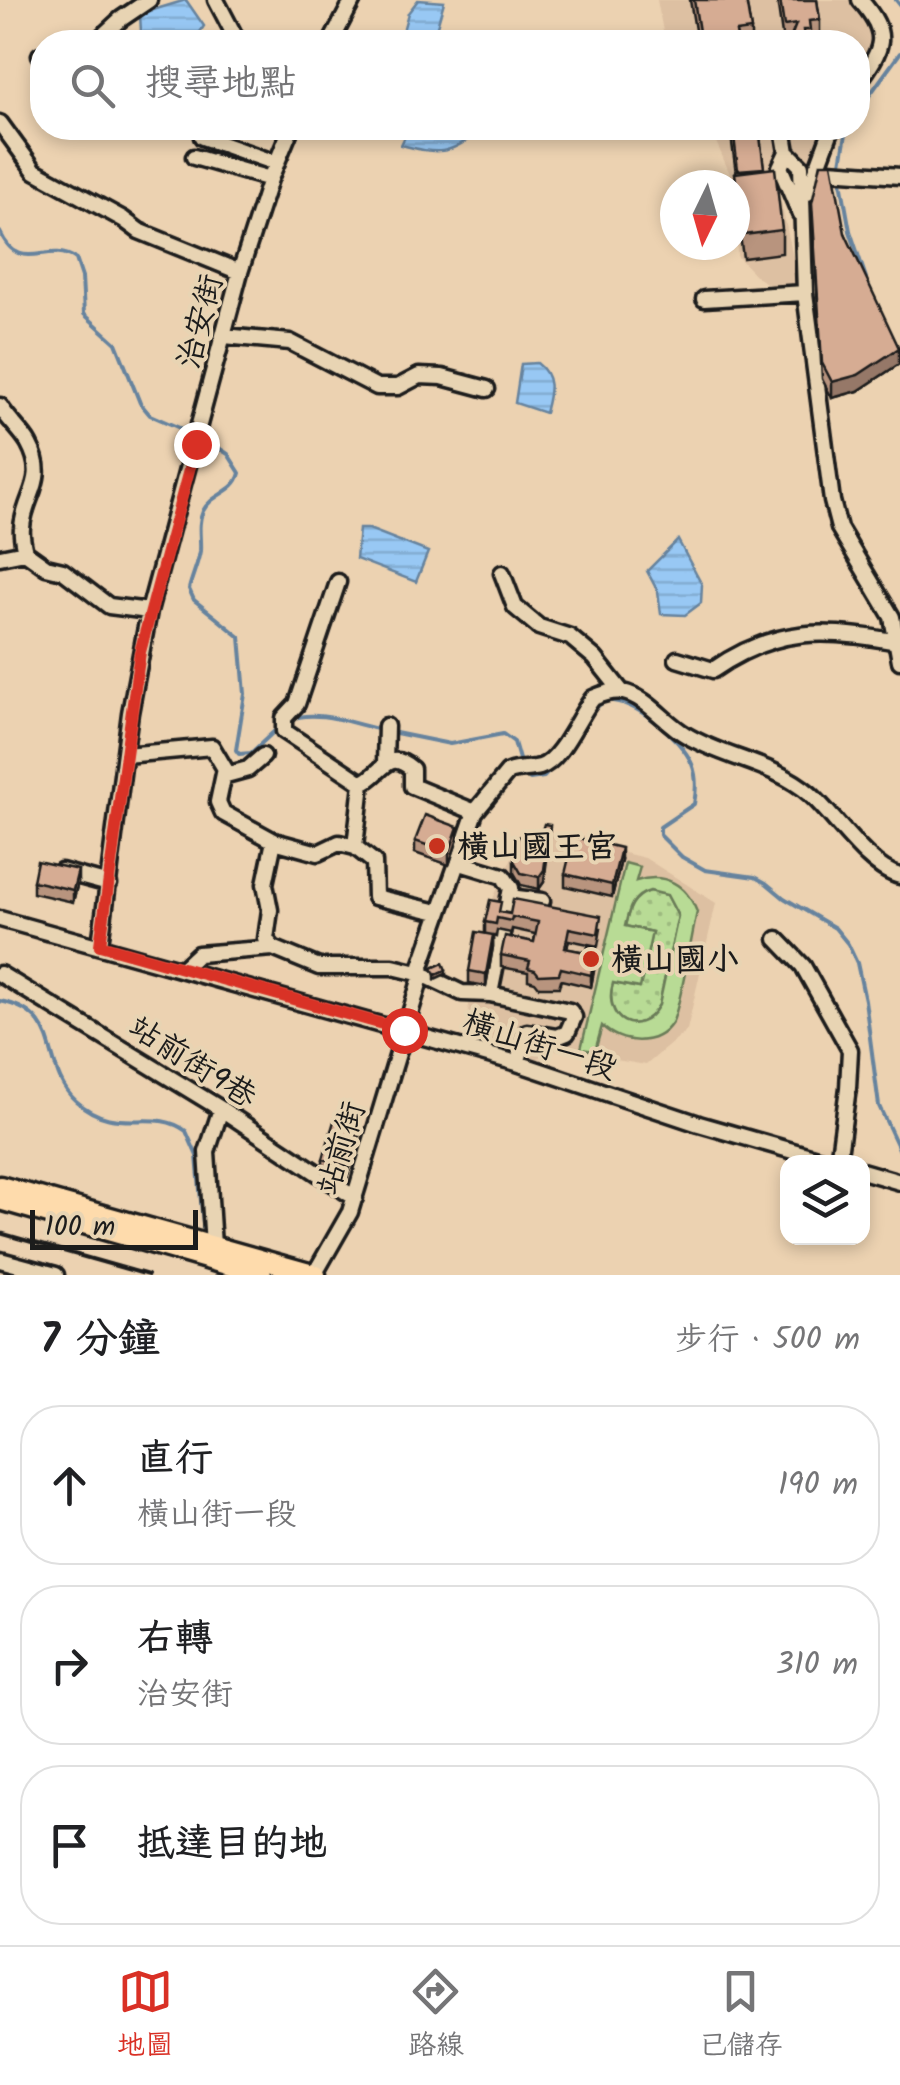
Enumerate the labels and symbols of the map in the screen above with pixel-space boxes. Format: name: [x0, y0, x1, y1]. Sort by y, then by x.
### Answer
north arrow: [660, 170, 750, 260]
street label: 治安街: [164, 269, 238, 375]
route end: [174, 422, 220, 468]
place label: 橫山國王宮: [457, 823, 617, 874]
marker: 橫山國王宮: [426, 835, 448, 857]
place label: 橫山國小: [611, 936, 739, 987]
marker: 橫山國小: [580, 948, 602, 970]
street label: 橫山街一段: [455, 997, 623, 1095]
street label: 站前街9巷: [117, 1003, 266, 1123]
route start: [382, 1008, 428, 1054]
street label: 站前街: [304, 1095, 381, 1202]
scale bar: [30, 1205, 198, 1250]

